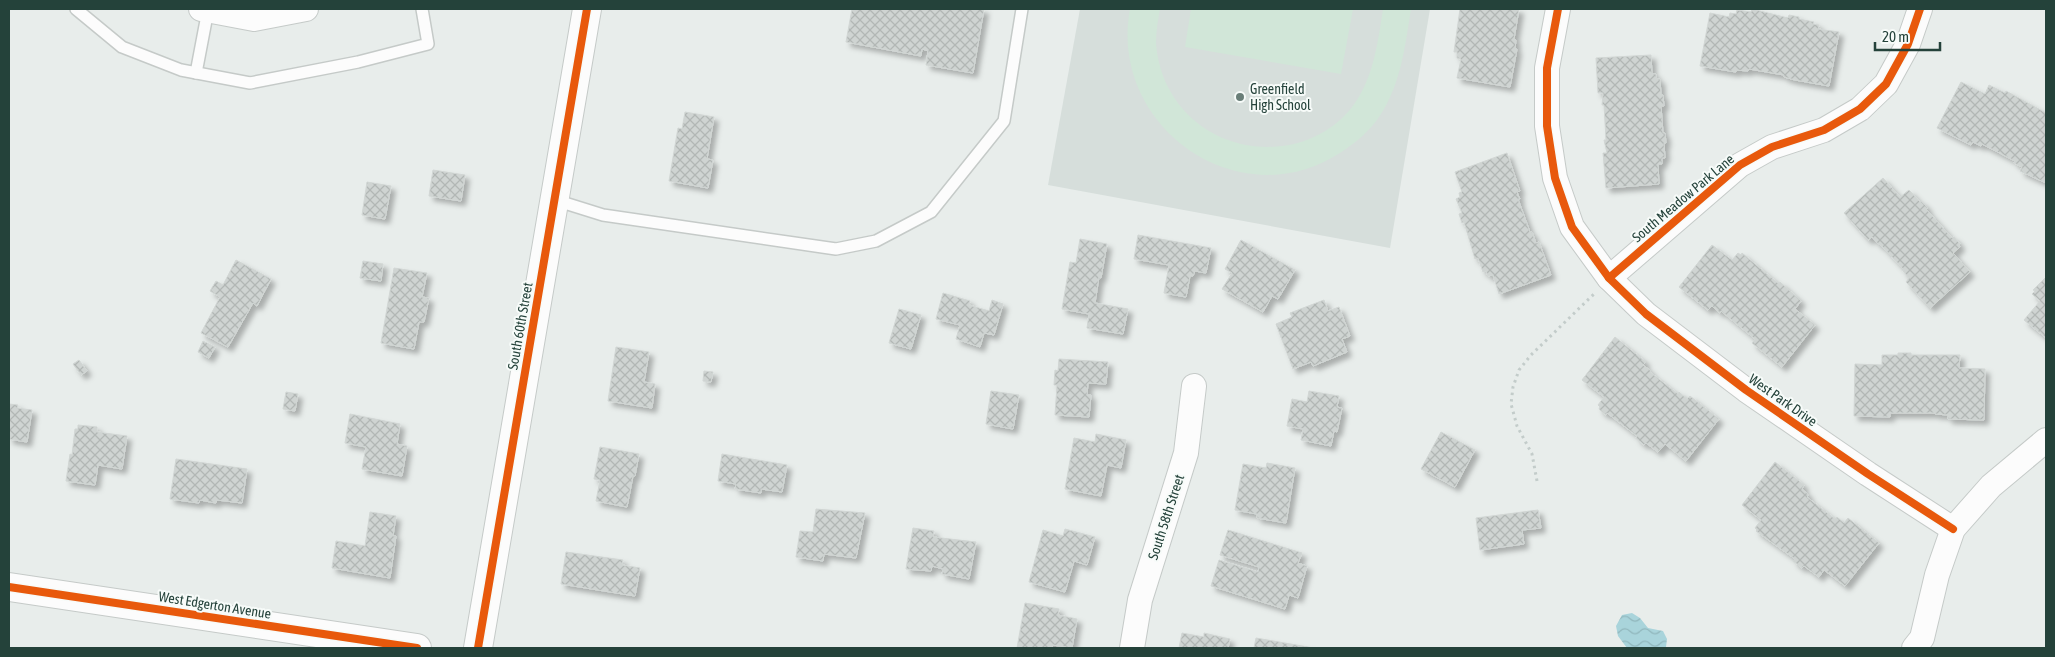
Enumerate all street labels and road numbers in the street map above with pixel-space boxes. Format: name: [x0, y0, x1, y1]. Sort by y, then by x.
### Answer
street label: South Meadow Park Lane: [1629, 151, 1737, 245]
street label: South 60th Street: [504, 281, 536, 371]
street label: West Park Drive: [1746, 371, 1820, 429]
street label: South 58th Street: [1145, 472, 1187, 562]
street label: West Edgerton Avenue: [158, 588, 272, 622]

